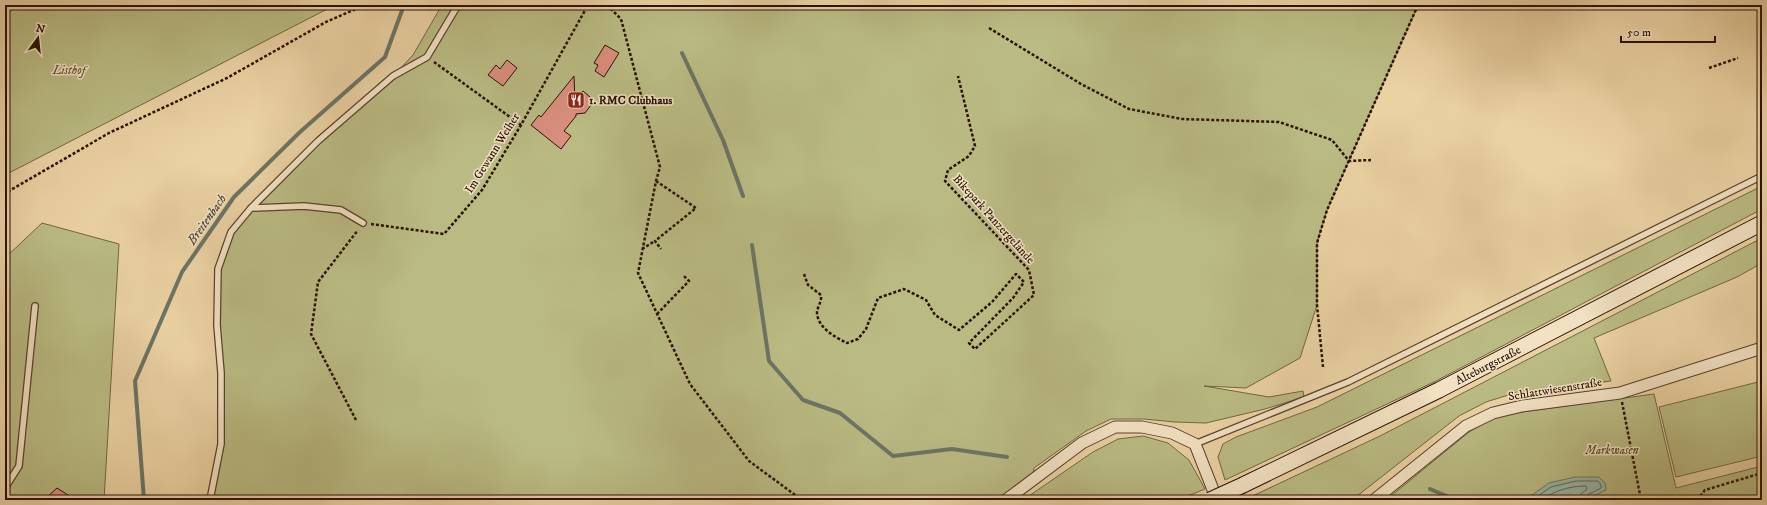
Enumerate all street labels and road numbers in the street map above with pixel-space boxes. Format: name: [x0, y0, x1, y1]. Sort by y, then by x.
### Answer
street label: Im Gewann Weiher: [462, 110, 523, 196]
street label: Bikepark Panzergelände: [950, 172, 1038, 267]
street label: Alteburgstraße: [1453, 343, 1523, 388]
street label: Schlattwiesenstraße: [1507, 375, 1603, 404]

